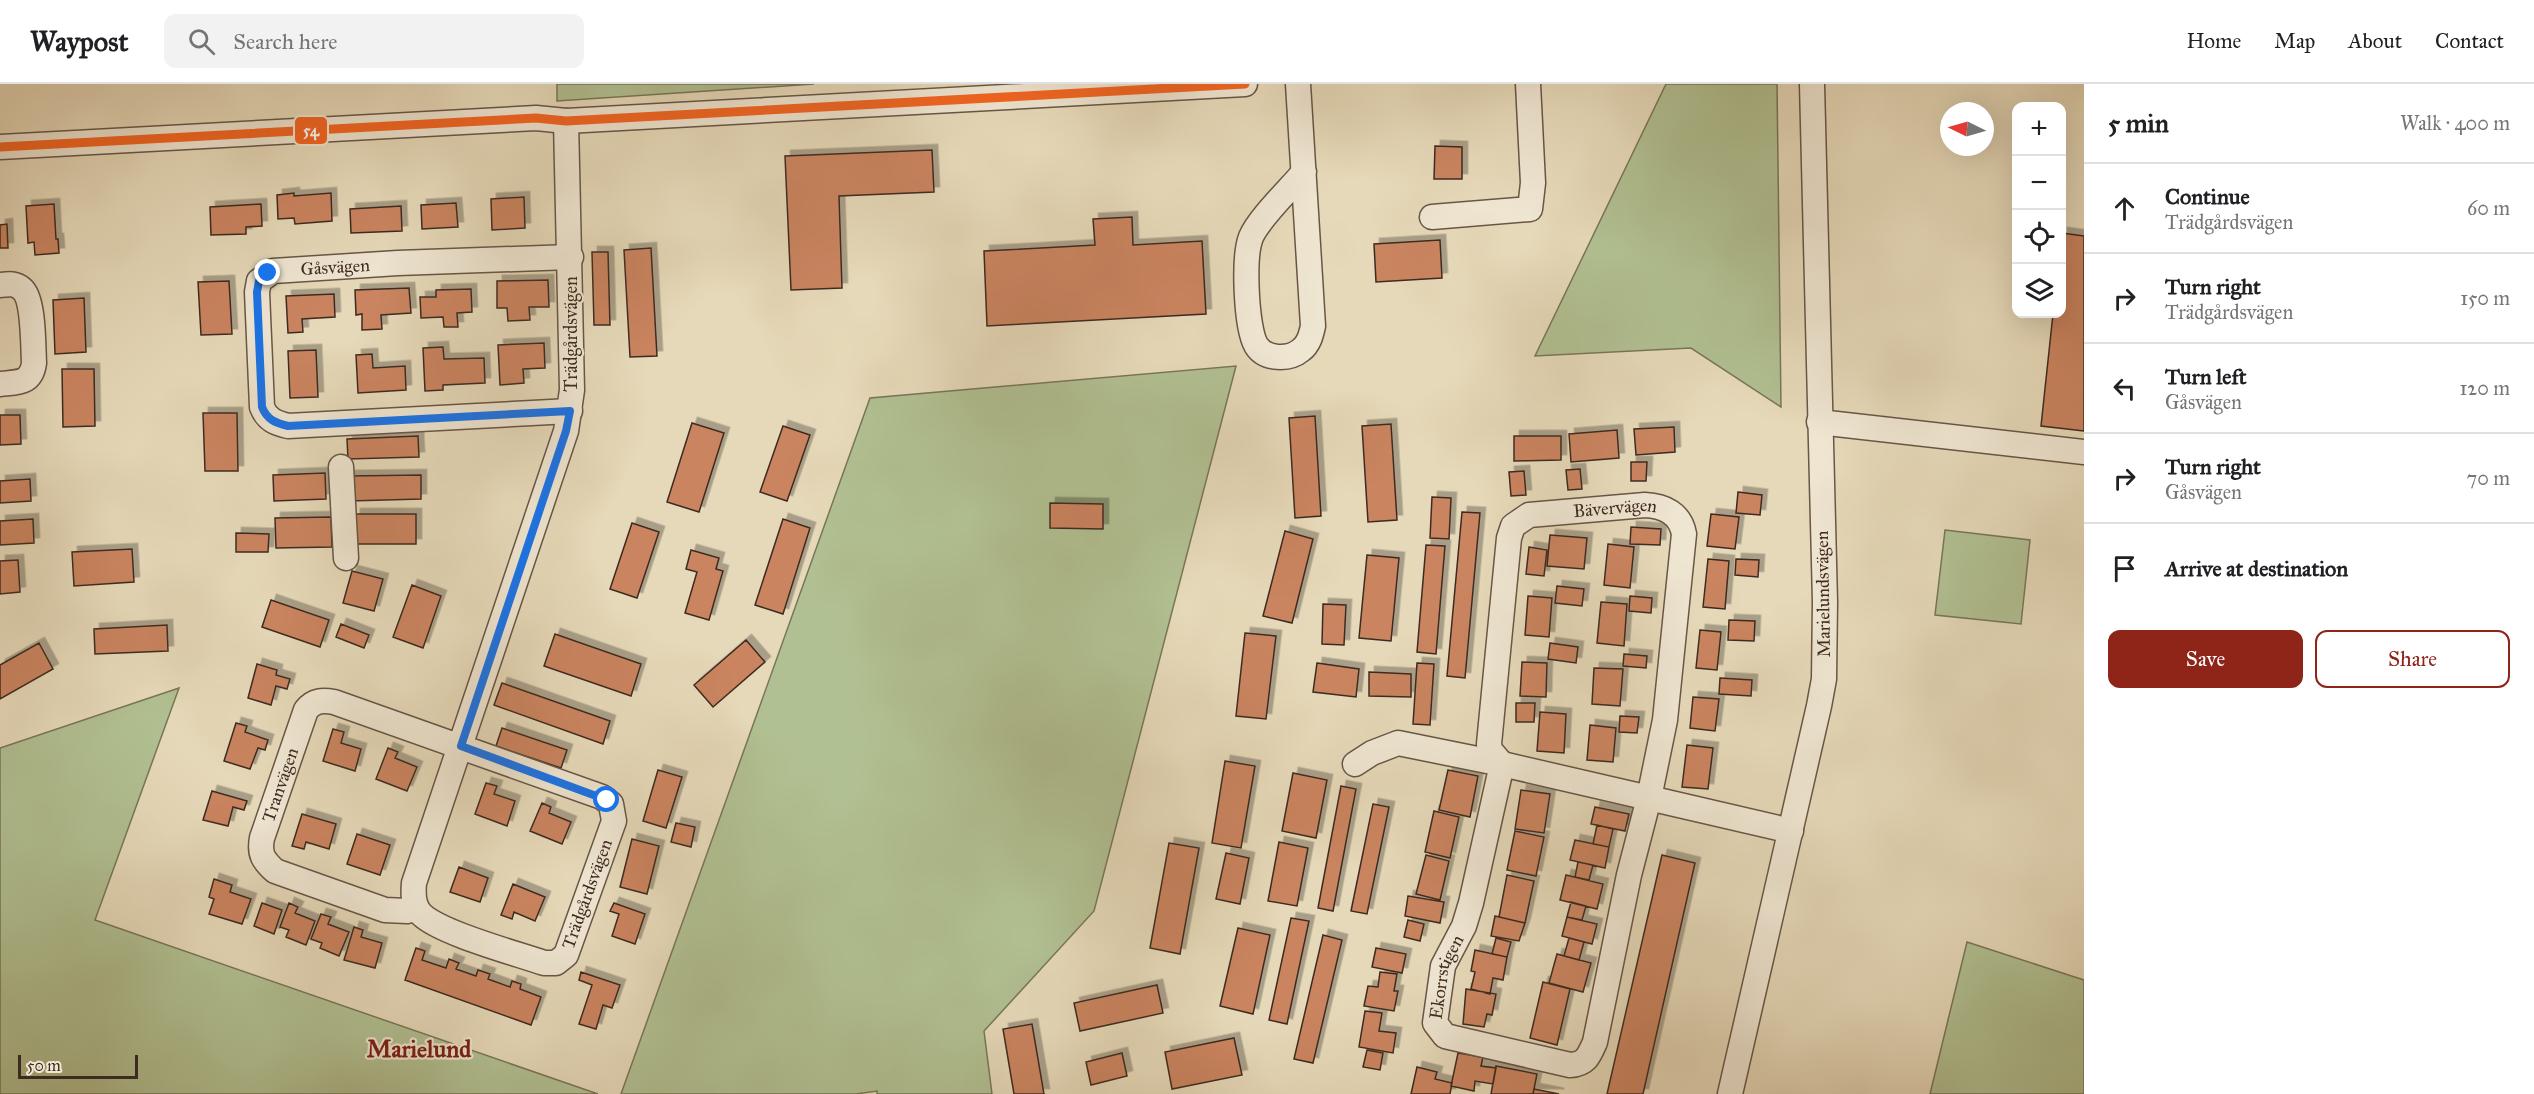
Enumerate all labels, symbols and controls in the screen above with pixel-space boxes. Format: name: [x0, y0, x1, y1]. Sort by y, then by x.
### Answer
search box: [164, 14, 584, 68]
text: Waypost: [30, 24, 128, 59]
icon: search: [185, 25, 218, 58]
text: Search here: [233, 28, 337, 55]
text: Home: [2186, 28, 2241, 54]
text: Map: [2274, 28, 2315, 54]
text: About: [2348, 28, 2402, 54]
text: Contact: [2435, 28, 2504, 54]
north arrow: [1940, 102, 1994, 156]
map controls: [2012, 102, 2066, 318]
button: +: [2012, 102, 2066, 156]
text: 5 min: [2108, 107, 2169, 139]
text: Walk · 400 m: [2400, 111, 2510, 135]
line badge: 54: [294, 116, 328, 145]
text: 54: [303, 121, 320, 141]
button: −: [2012, 156, 2066, 210]
text: Continue: [2165, 183, 2250, 210]
icon: ahead: [2108, 192, 2141, 225]
text: 60 m: [2467, 196, 2510, 220]
button: locate: [2012, 210, 2066, 264]
text: Trädgårdsvägen: [2165, 210, 2293, 234]
street label: Gåsvägen: [300, 254, 371, 280]
route end: [254, 259, 280, 285]
button: layers: [2012, 264, 2066, 318]
text: Turn right: [2165, 273, 2261, 300]
street label: Trädgårdsvägen: [560, 276, 583, 392]
icon: right: [2108, 282, 2141, 315]
text: 150 m: [2460, 286, 2510, 310]
text: Trädgårdsvägen: [2165, 300, 2293, 324]
text: Turn left: [2165, 363, 2247, 390]
icon: left: [2108, 372, 2141, 405]
text: 120 m: [2459, 376, 2510, 400]
text: Gåsvägen: [2165, 390, 2242, 414]
text: Turn right: [2165, 453, 2261, 480]
icon: right: [2108, 462, 2141, 495]
text: 70 m: [2467, 466, 2510, 490]
text: Gåsvägen: [2165, 480, 2242, 504]
street label: Bävervägen: [1572, 494, 1659, 522]
street label: Marielundsvägen: [1811, 530, 1836, 658]
icon: arrive: [2108, 552, 2141, 585]
text: Arrive at destination: [2165, 555, 2348, 582]
button: Save: [2108, 630, 2303, 688]
button: Share: [2315, 630, 2510, 688]
street label: Tranvägen: [257, 744, 303, 825]
route start: [593, 786, 619, 812]
street label: Trädgårdsvägen: [557, 836, 618, 952]
street label: Ekorrstigen: [1425, 931, 1469, 1021]
district label: Marielund: [367, 1034, 472, 1064]
scale bar: [18, 1052, 138, 1080]
text: 50 m: [27, 1056, 61, 1075]

